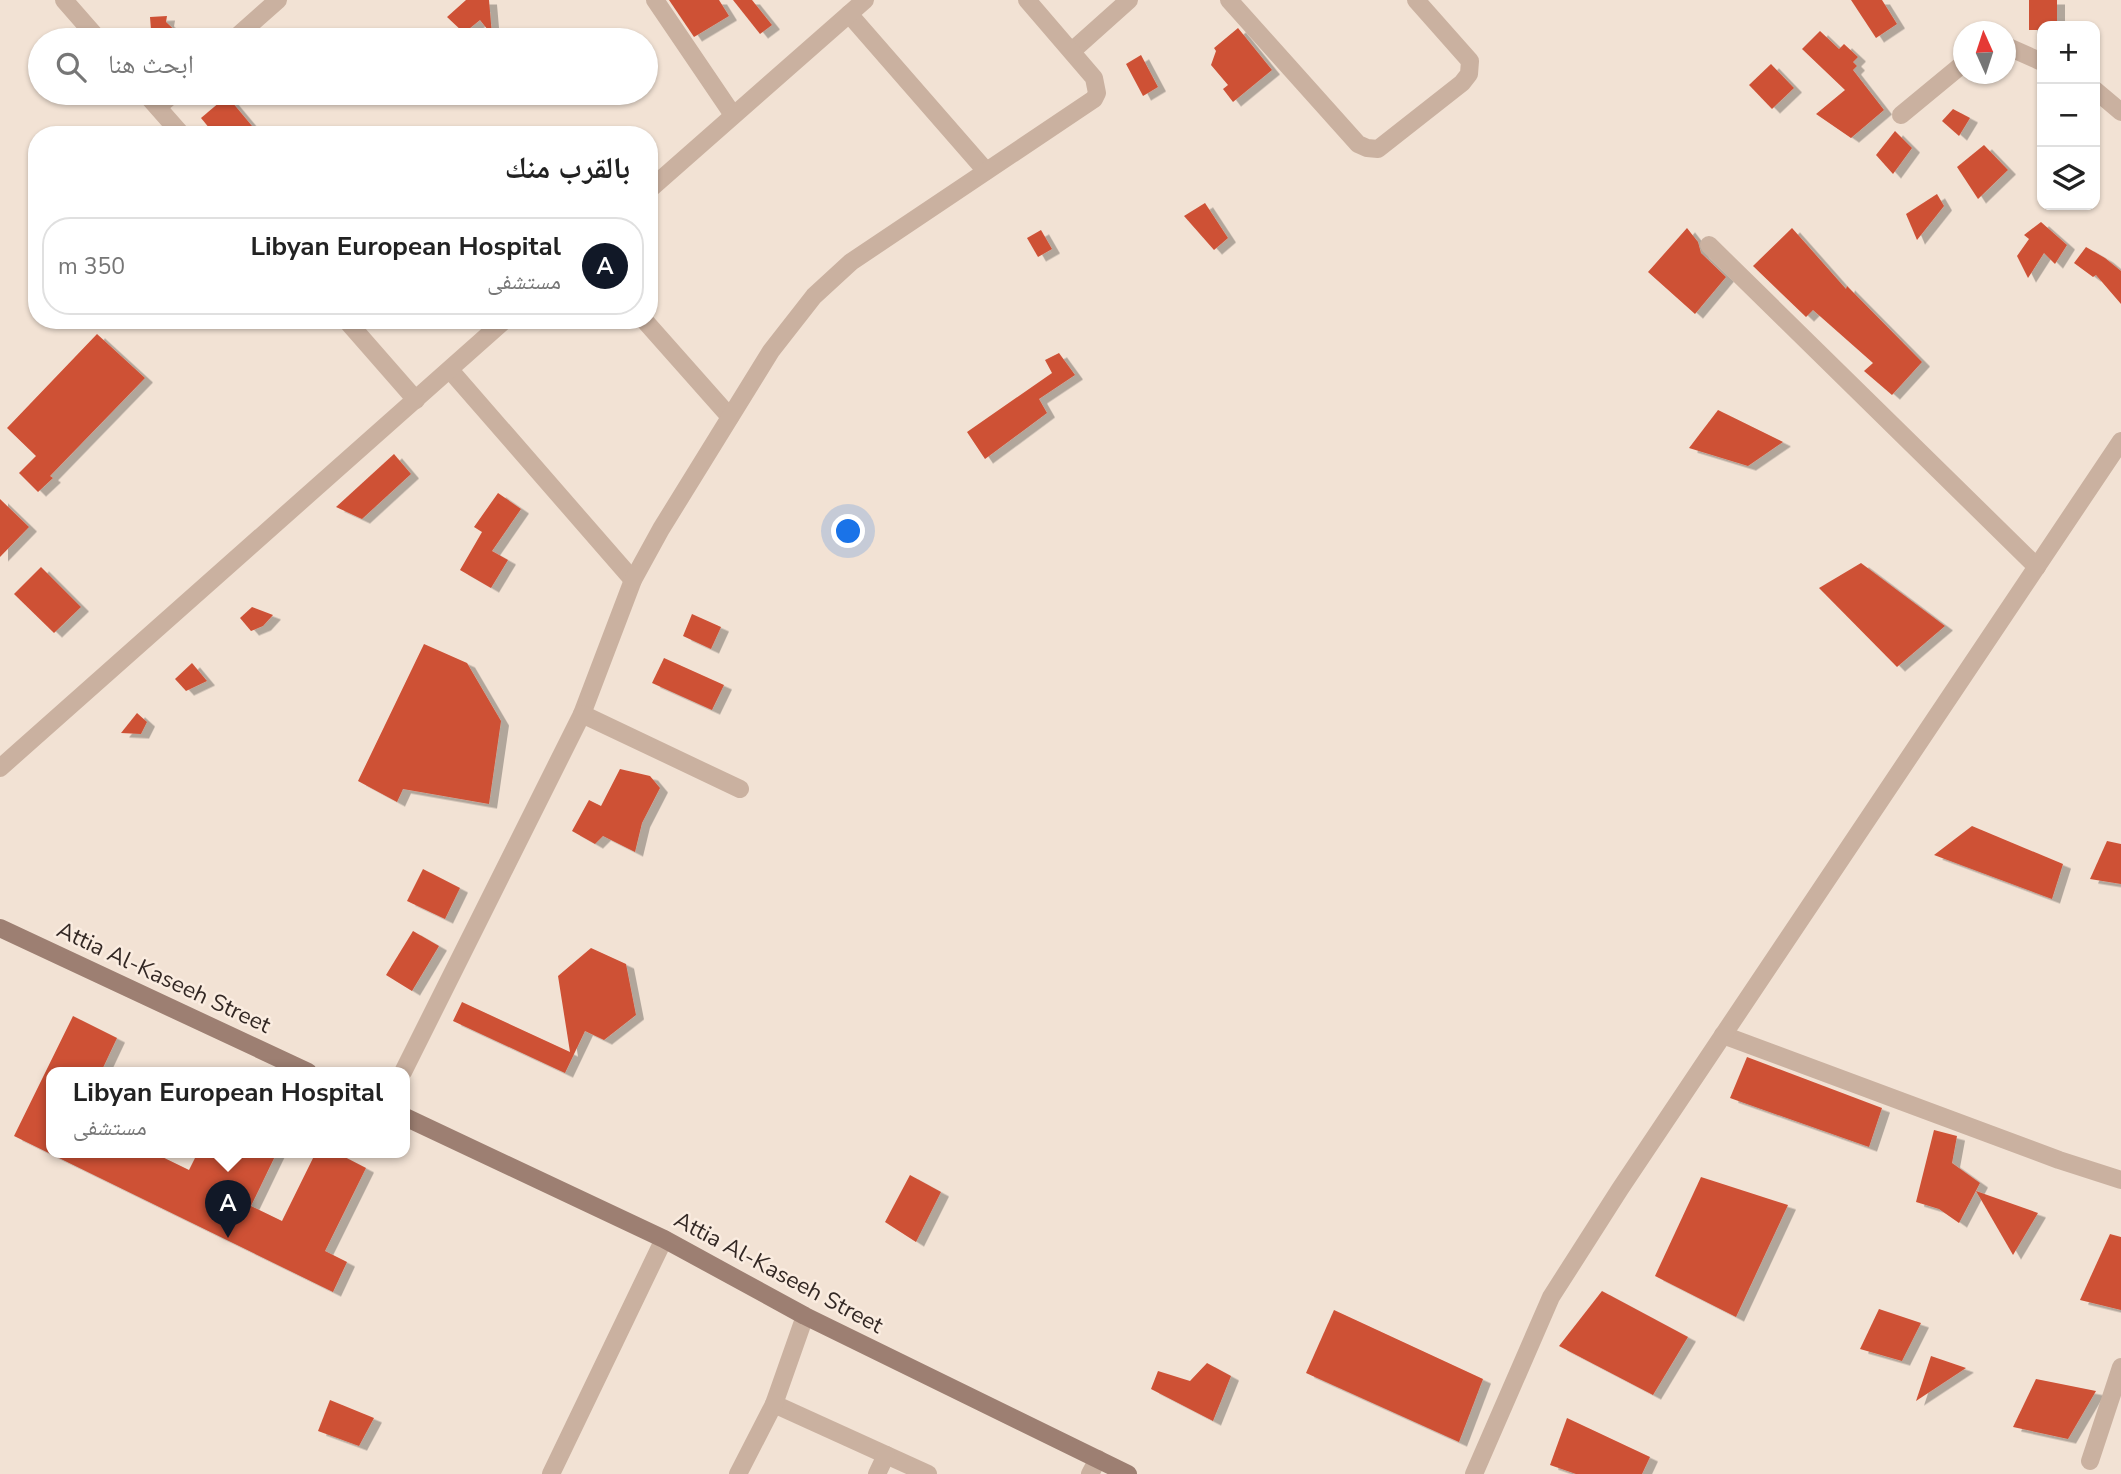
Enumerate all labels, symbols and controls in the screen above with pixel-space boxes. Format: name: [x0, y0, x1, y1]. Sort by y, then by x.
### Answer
north arrow: [1953, 21, 2016, 84]
map controls: [2037, 21, 2100, 210]
button: +: [2037, 21, 2100, 84]
search box: [28, 28, 658, 105]
text: ابحث هنا: [108, 47, 194, 82]
icon: search: [52, 48, 90, 86]
button: −: [2037, 84, 2100, 147]
button: layers: [2037, 147, 2100, 210]
text: بالقرب منك: [505, 148, 630, 189]
text: Libyan European Hospital: [250, 229, 561, 264]
text: 350 m: [58, 251, 125, 282]
text: A: [596, 251, 614, 282]
text: مستشفى: [487, 266, 561, 297]
your location: [831, 514, 865, 548]
street label: Attia Al-Kaseeh Street: [52, 914, 277, 1041]
popup: [46, 1067, 410, 1158]
text: Libyan European Hospital: [73, 1075, 383, 1110]
text: مستشفى: [73, 1112, 147, 1143]
pin: A: [205, 1180, 251, 1238]
street label: Attia Al-Kaseeh Street: [669, 1204, 890, 1341]

